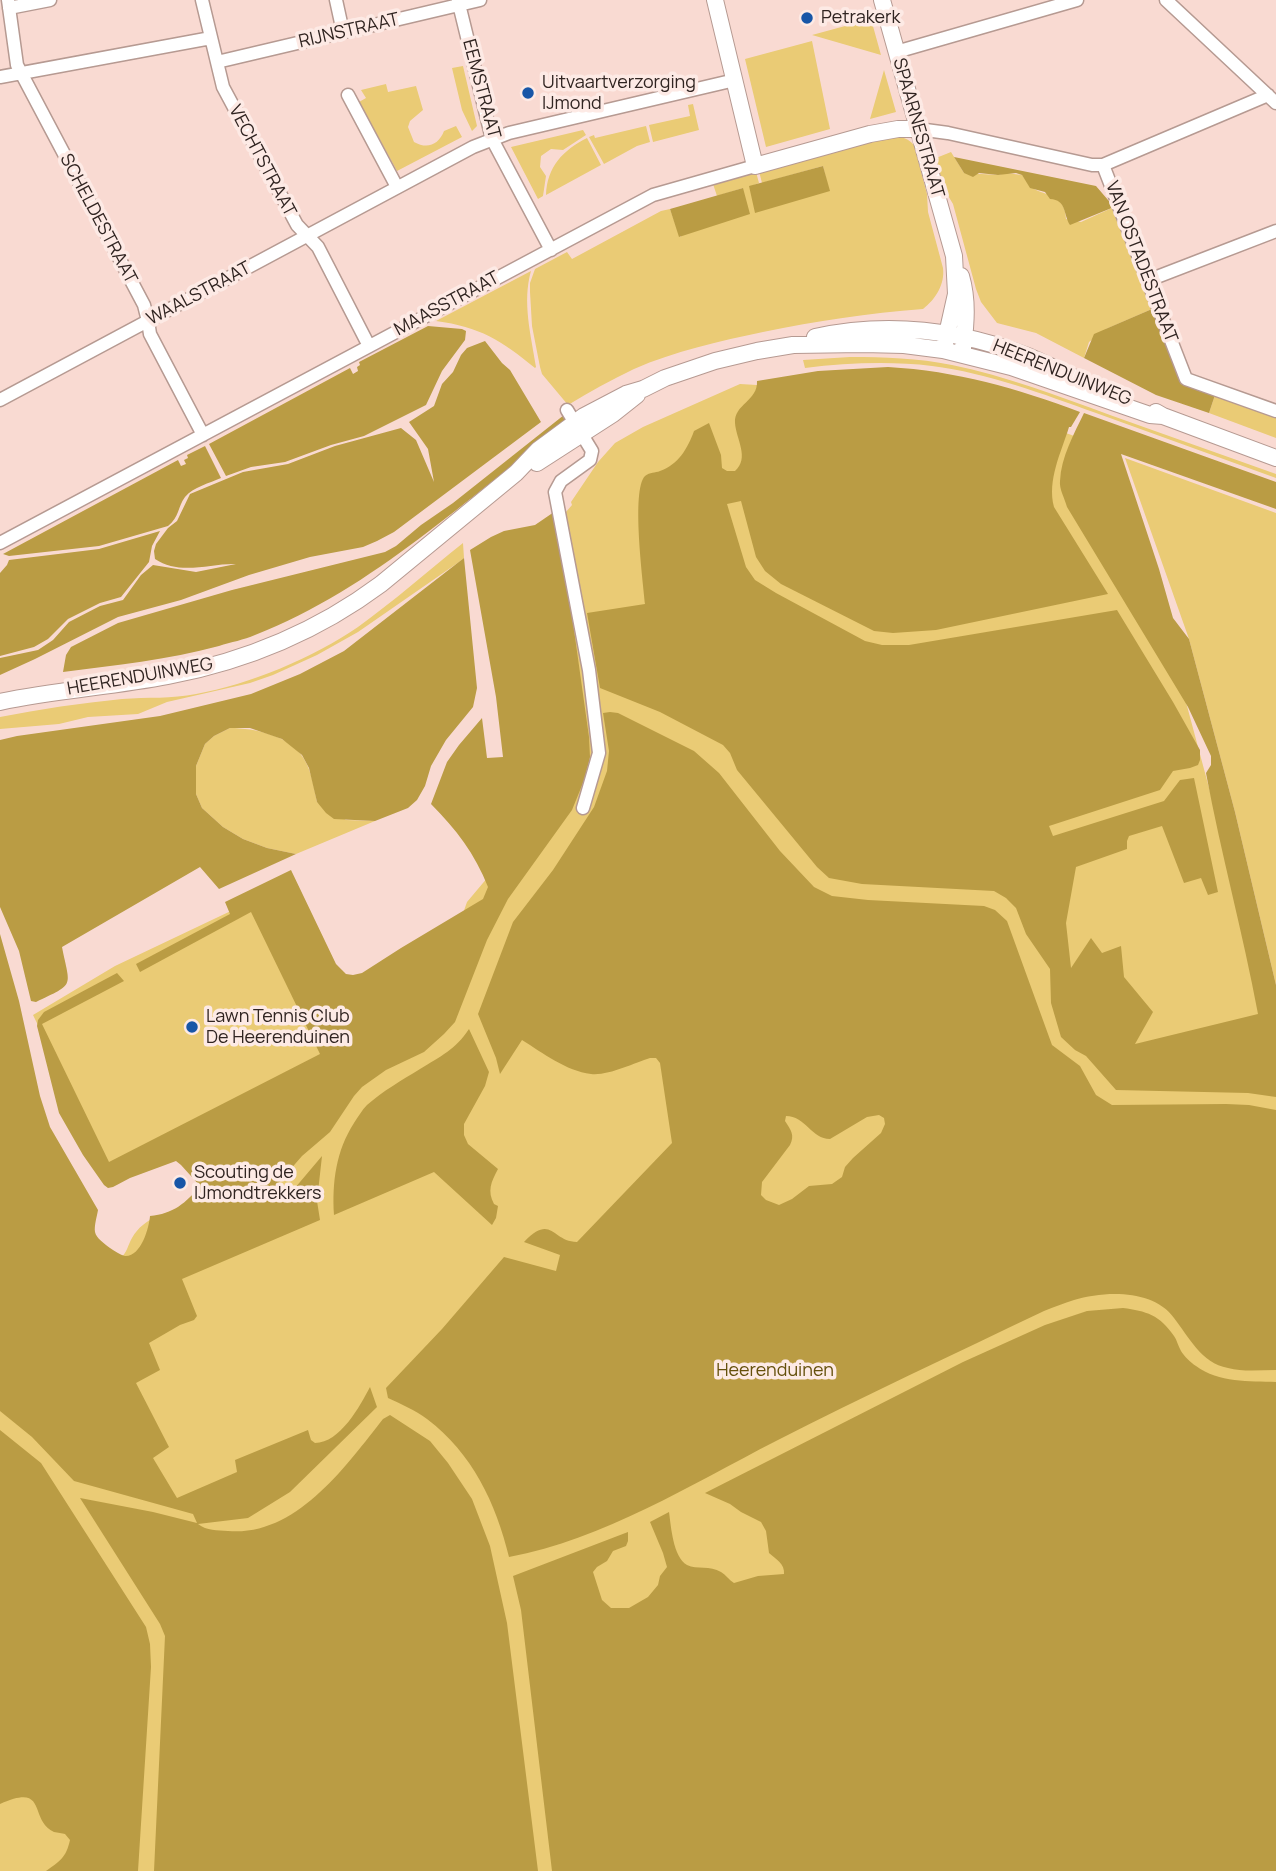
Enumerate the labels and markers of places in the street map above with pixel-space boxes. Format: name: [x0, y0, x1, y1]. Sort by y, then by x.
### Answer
place label: Petrakerk: [821, 7, 900, 29]
marker: Petrakerk: [799, 10, 815, 26]
place label: Uitvaartverzorging IJmond: [542, 72, 696, 114]
marker: Uitvaartverzorging IJmond: [520, 85, 536, 101]
place label: Lawn Tennis Club De Heerenduinen: [206, 1006, 350, 1048]
marker: Lawn Tennis Club De Heerenduinen: [184, 1019, 200, 1035]
place label: Scouting de IJmondtrekkers: [194, 1162, 322, 1204]
marker: Scouting de IJmondtrekkers: [172, 1175, 188, 1191]

